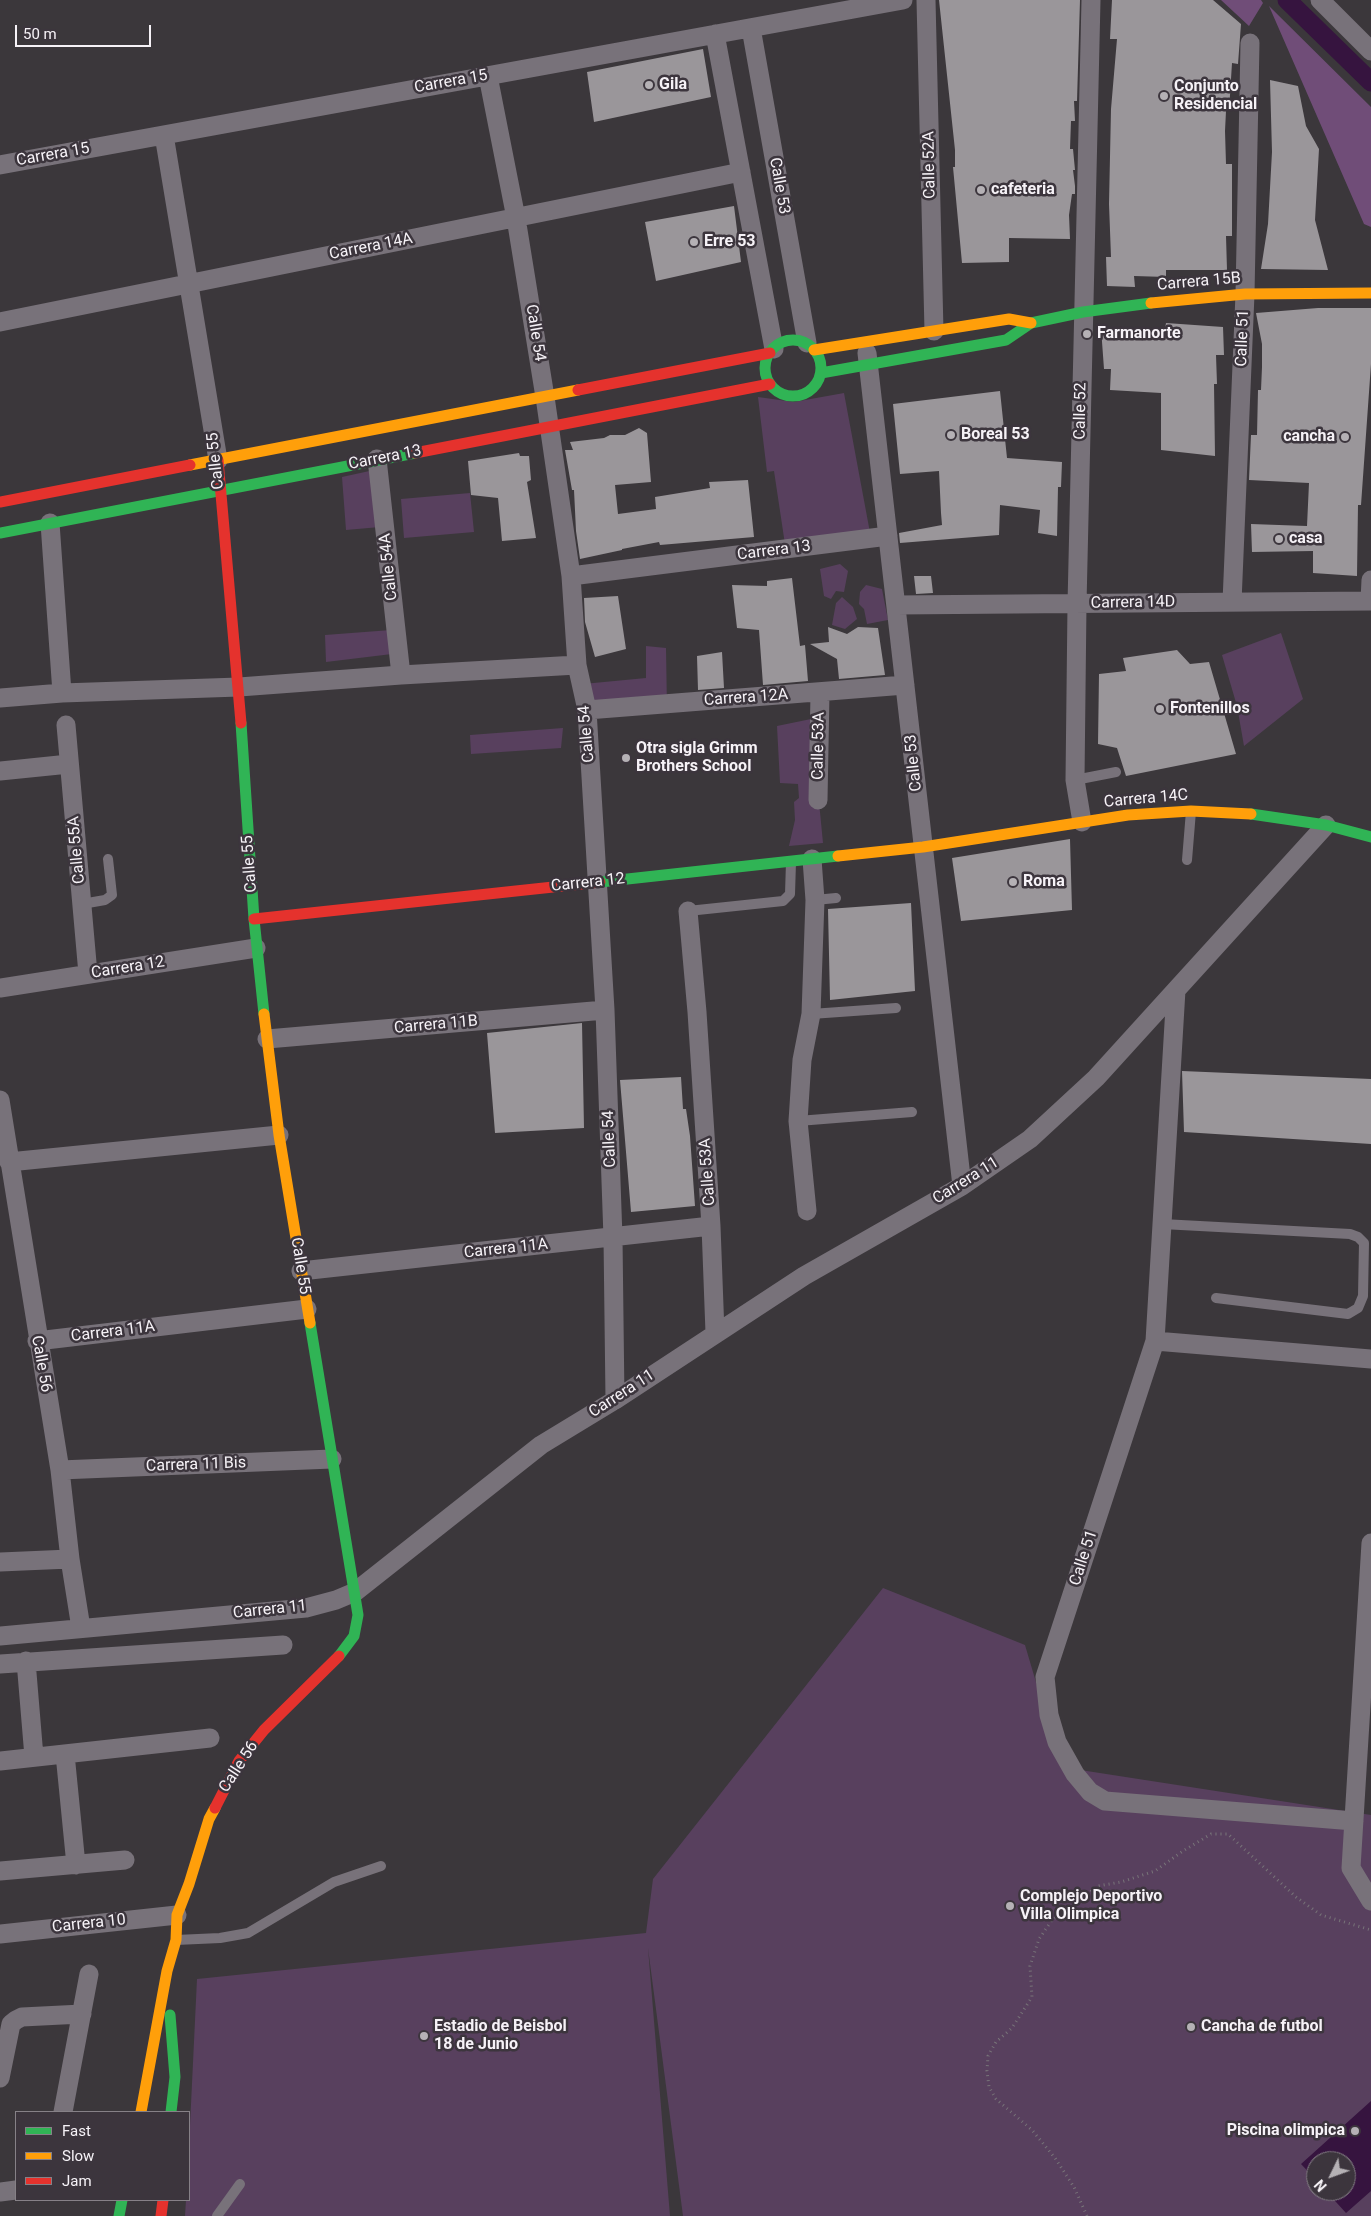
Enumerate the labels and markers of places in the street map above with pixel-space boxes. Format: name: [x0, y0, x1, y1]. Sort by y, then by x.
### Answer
place label: Gila: [659, 75, 687, 95]
place label: Conjunto Residencial: [1174, 77, 1257, 115]
marker: Gila: [643, 79, 655, 91]
marker: Conjunto Residencial: [1158, 90, 1170, 102]
place label: cafeteria: [991, 180, 1055, 200]
marker: cafeteria: [975, 184, 987, 196]
place label: Erre 53: [704, 232, 756, 252]
marker: Erre 53: [688, 236, 700, 248]
place label: Farmanorte: [1097, 324, 1181, 344]
marker: Farmanorte: [1081, 328, 1093, 340]
place label: Boreal 53: [961, 425, 1030, 445]
place label: cancha: [1283, 427, 1335, 447]
marker: Boreal 53: [945, 429, 957, 441]
marker: cancha: [1339, 431, 1351, 443]
place label: casa: [1289, 529, 1323, 549]
marker: casa: [1273, 533, 1285, 545]
place label: Fontenillos: [1170, 699, 1250, 719]
marker: Fontenillos: [1154, 703, 1166, 715]
place label: Otra sigla Grimm Brothers School: [636, 739, 758, 777]
marker: Otra sigla Grimm Brothers School: [620, 752, 632, 764]
place label: Roma: [1023, 872, 1065, 892]
marker: Roma: [1007, 876, 1019, 888]
place label: Complejo Deportivo Villa Olimpica: [1020, 1887, 1162, 1925]
marker: Complejo Deportivo Villa Olimpica: [1004, 1900, 1016, 1912]
place label: Estadio de Beisbol 18 de Junio: [434, 2017, 567, 2055]
place label: Cancha de futbol: [1201, 2017, 1323, 2037]
marker: Cancha de futbol: [1185, 2021, 1197, 2033]
marker: Estadio de Beisbol 18 de Junio: [418, 2030, 430, 2042]
place label: Piscina olimpica: [1227, 2121, 1345, 2141]
marker: Piscina olimpica: [1349, 2125, 1361, 2137]

